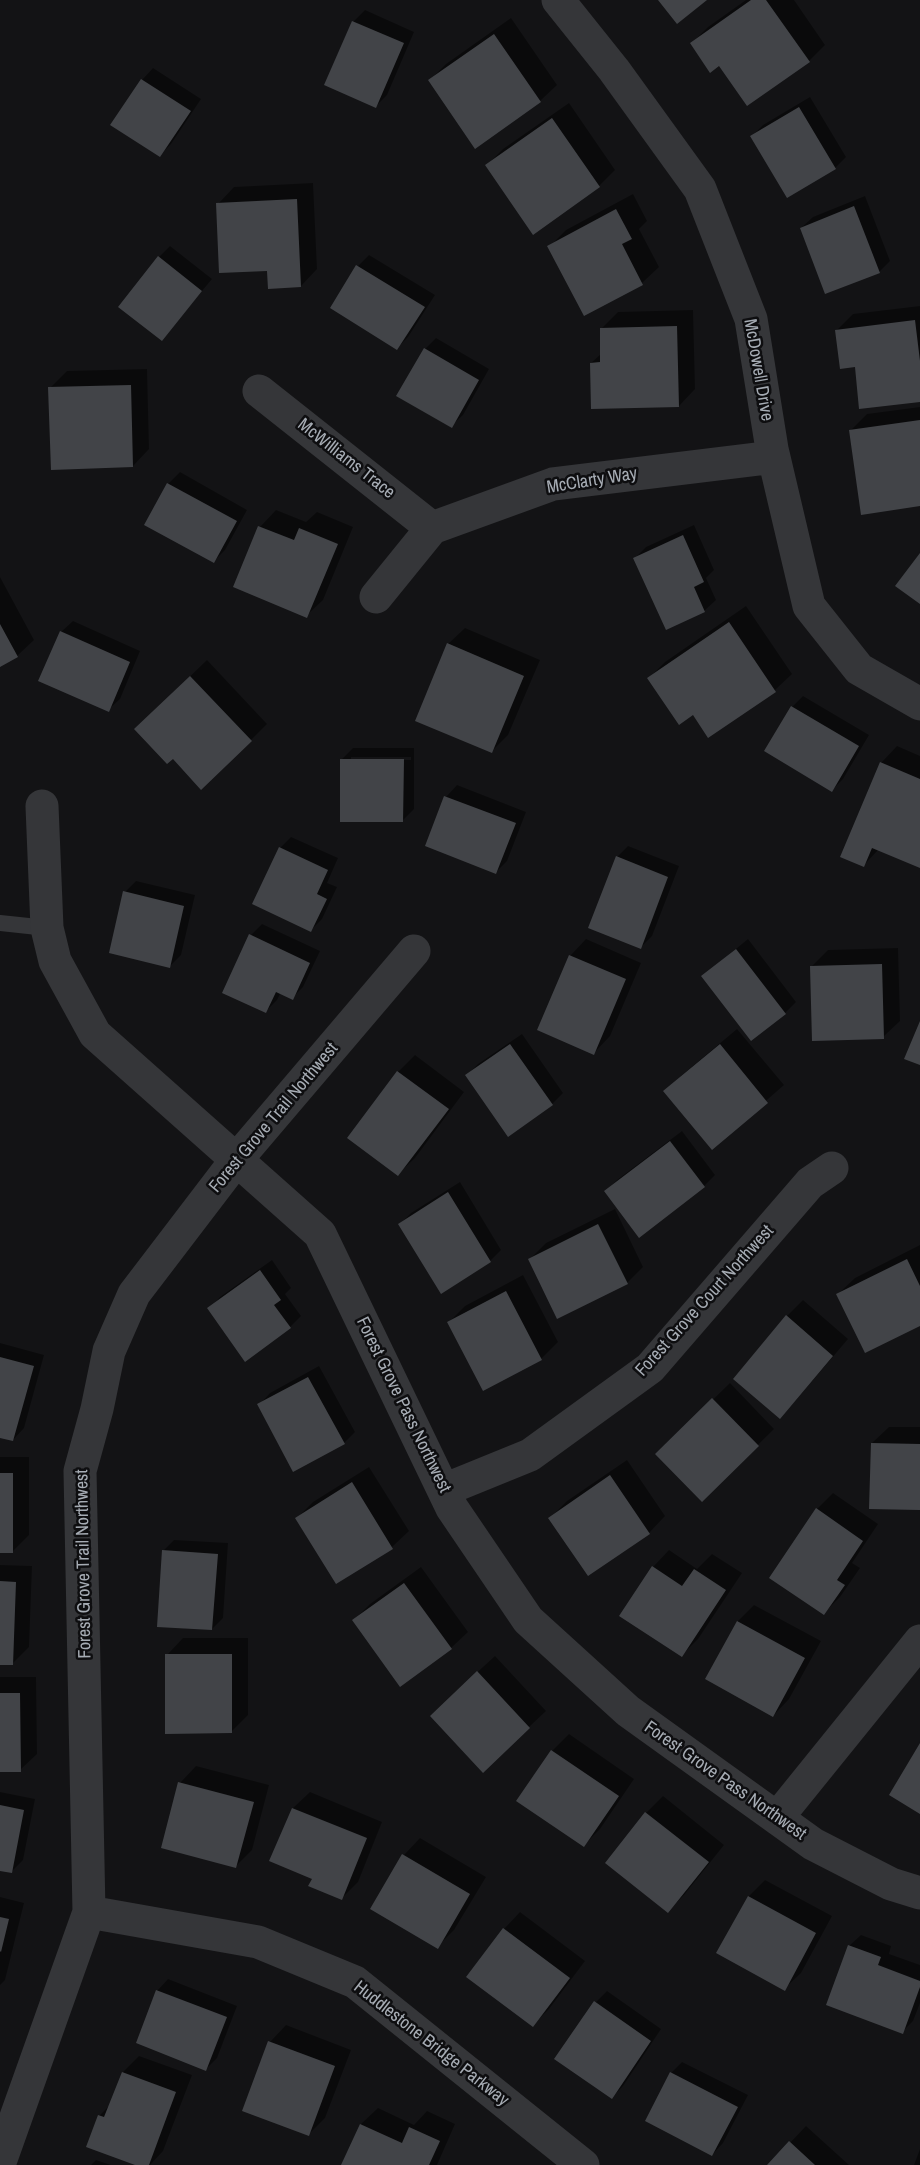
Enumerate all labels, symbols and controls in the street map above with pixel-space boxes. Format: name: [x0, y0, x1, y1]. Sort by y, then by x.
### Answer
street label: McDowell Drive: [738, 317, 778, 423]
street label: McWilliams Trace: [293, 414, 399, 504]
street label: McClarty Way: [545, 463, 639, 499]
street label: Forest Grove Trail Northwest: [205, 1039, 343, 1197]
street label: Forest Grove Court Northwest: [631, 1221, 779, 1381]
street label: Forest Grove Pass Northwest: [351, 1314, 455, 1496]
street label: Forest Grove Trail Northwest: [72, 1469, 96, 1659]
street label: Forest Grove Pass Northwest: [640, 1717, 810, 1845]
street label: Huddlestone Bridge Parkway: [349, 1977, 513, 2111]

